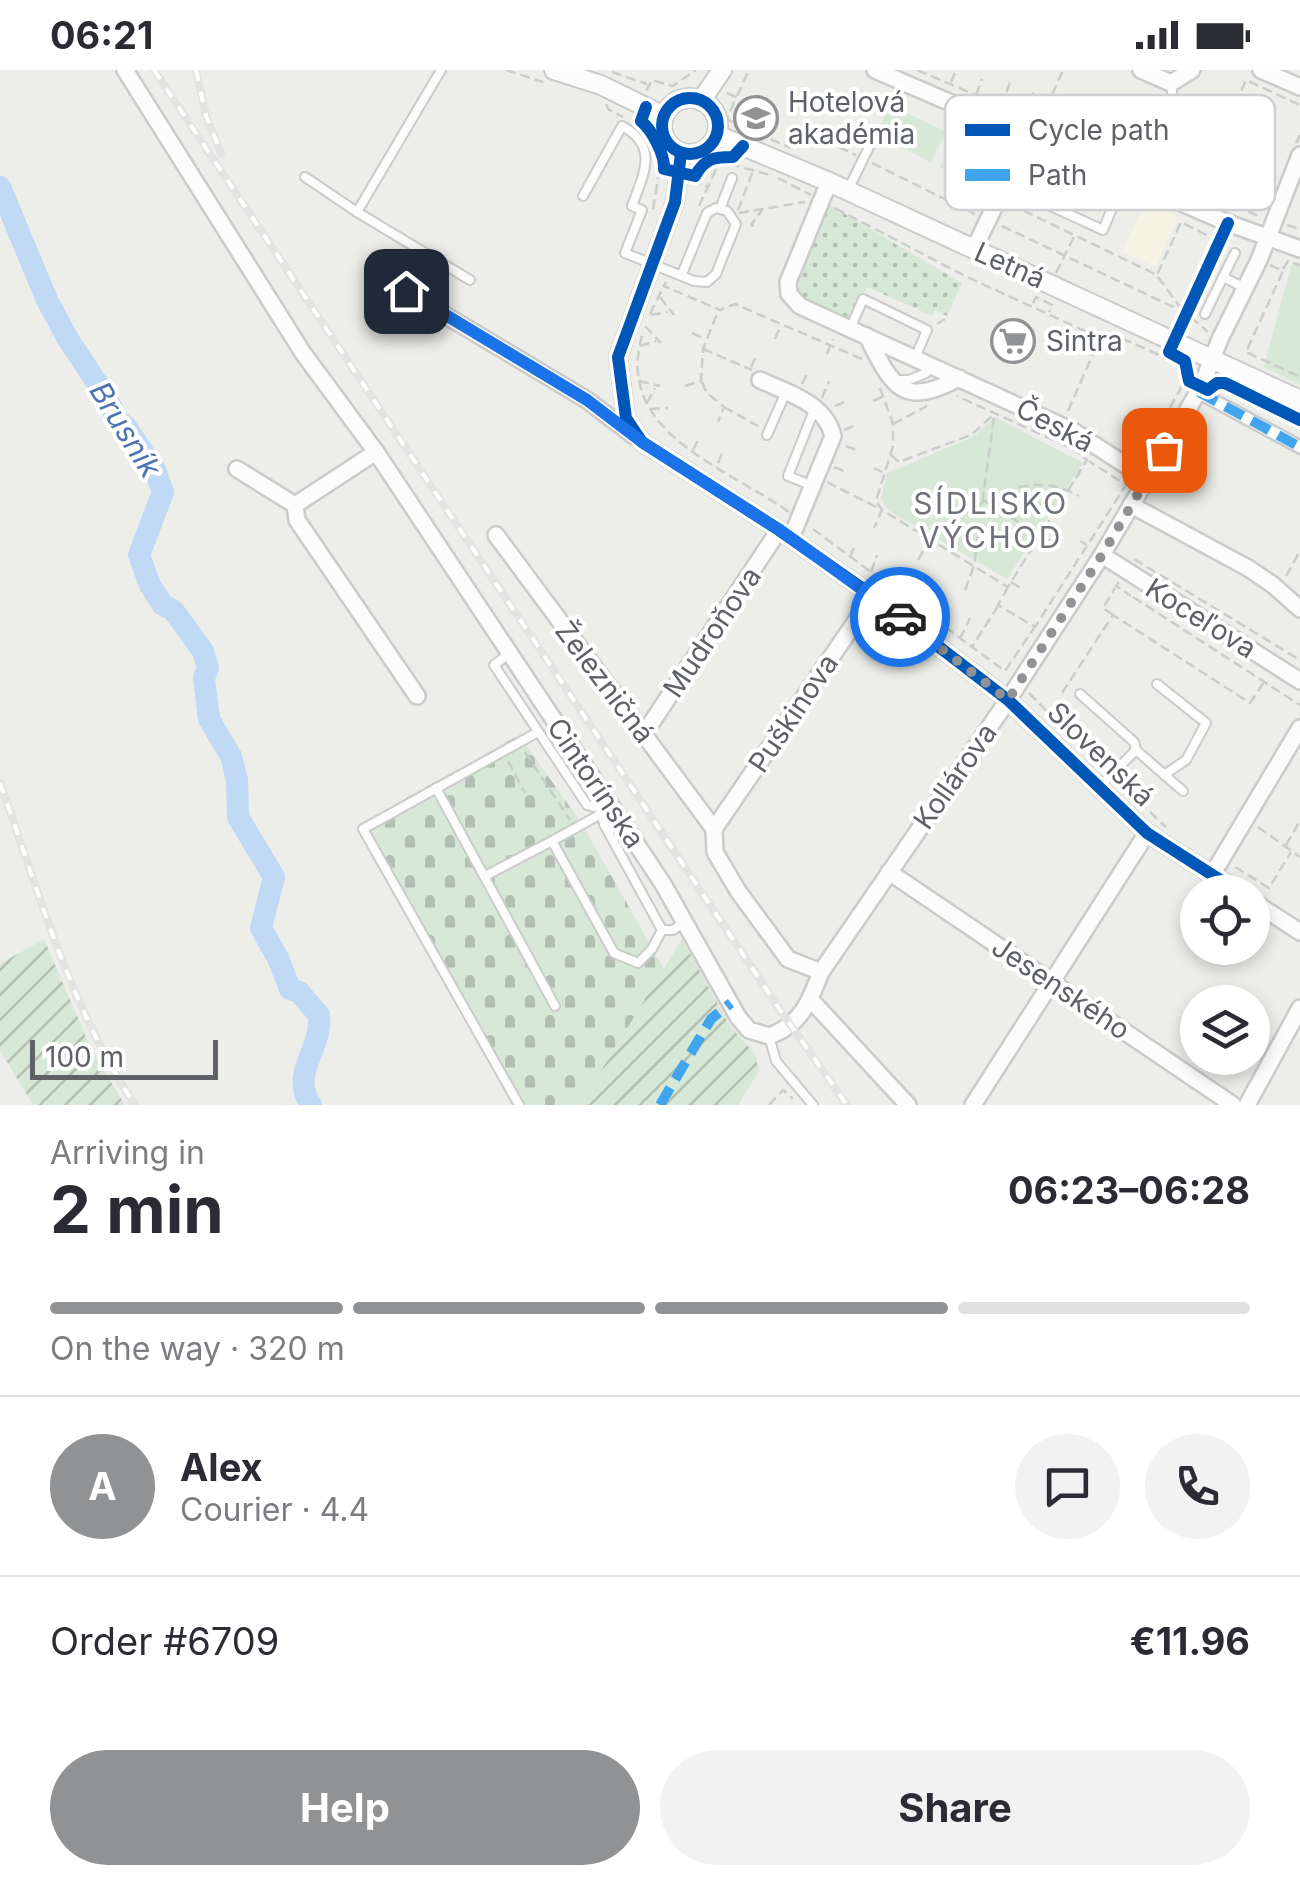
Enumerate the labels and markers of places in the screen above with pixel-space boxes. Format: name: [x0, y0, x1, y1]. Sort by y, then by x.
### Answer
place label: Hotelová akadémia: [788, 85, 915, 151]
school or university icon: Hotelová akadémia: [733, 95, 779, 141]
pin: [364, 249, 449, 334]
supermarket icon: Sintra: [990, 318, 1036, 364]
place label: Sintra: [1046, 324, 1123, 358]
pin: [1122, 408, 1207, 493]

